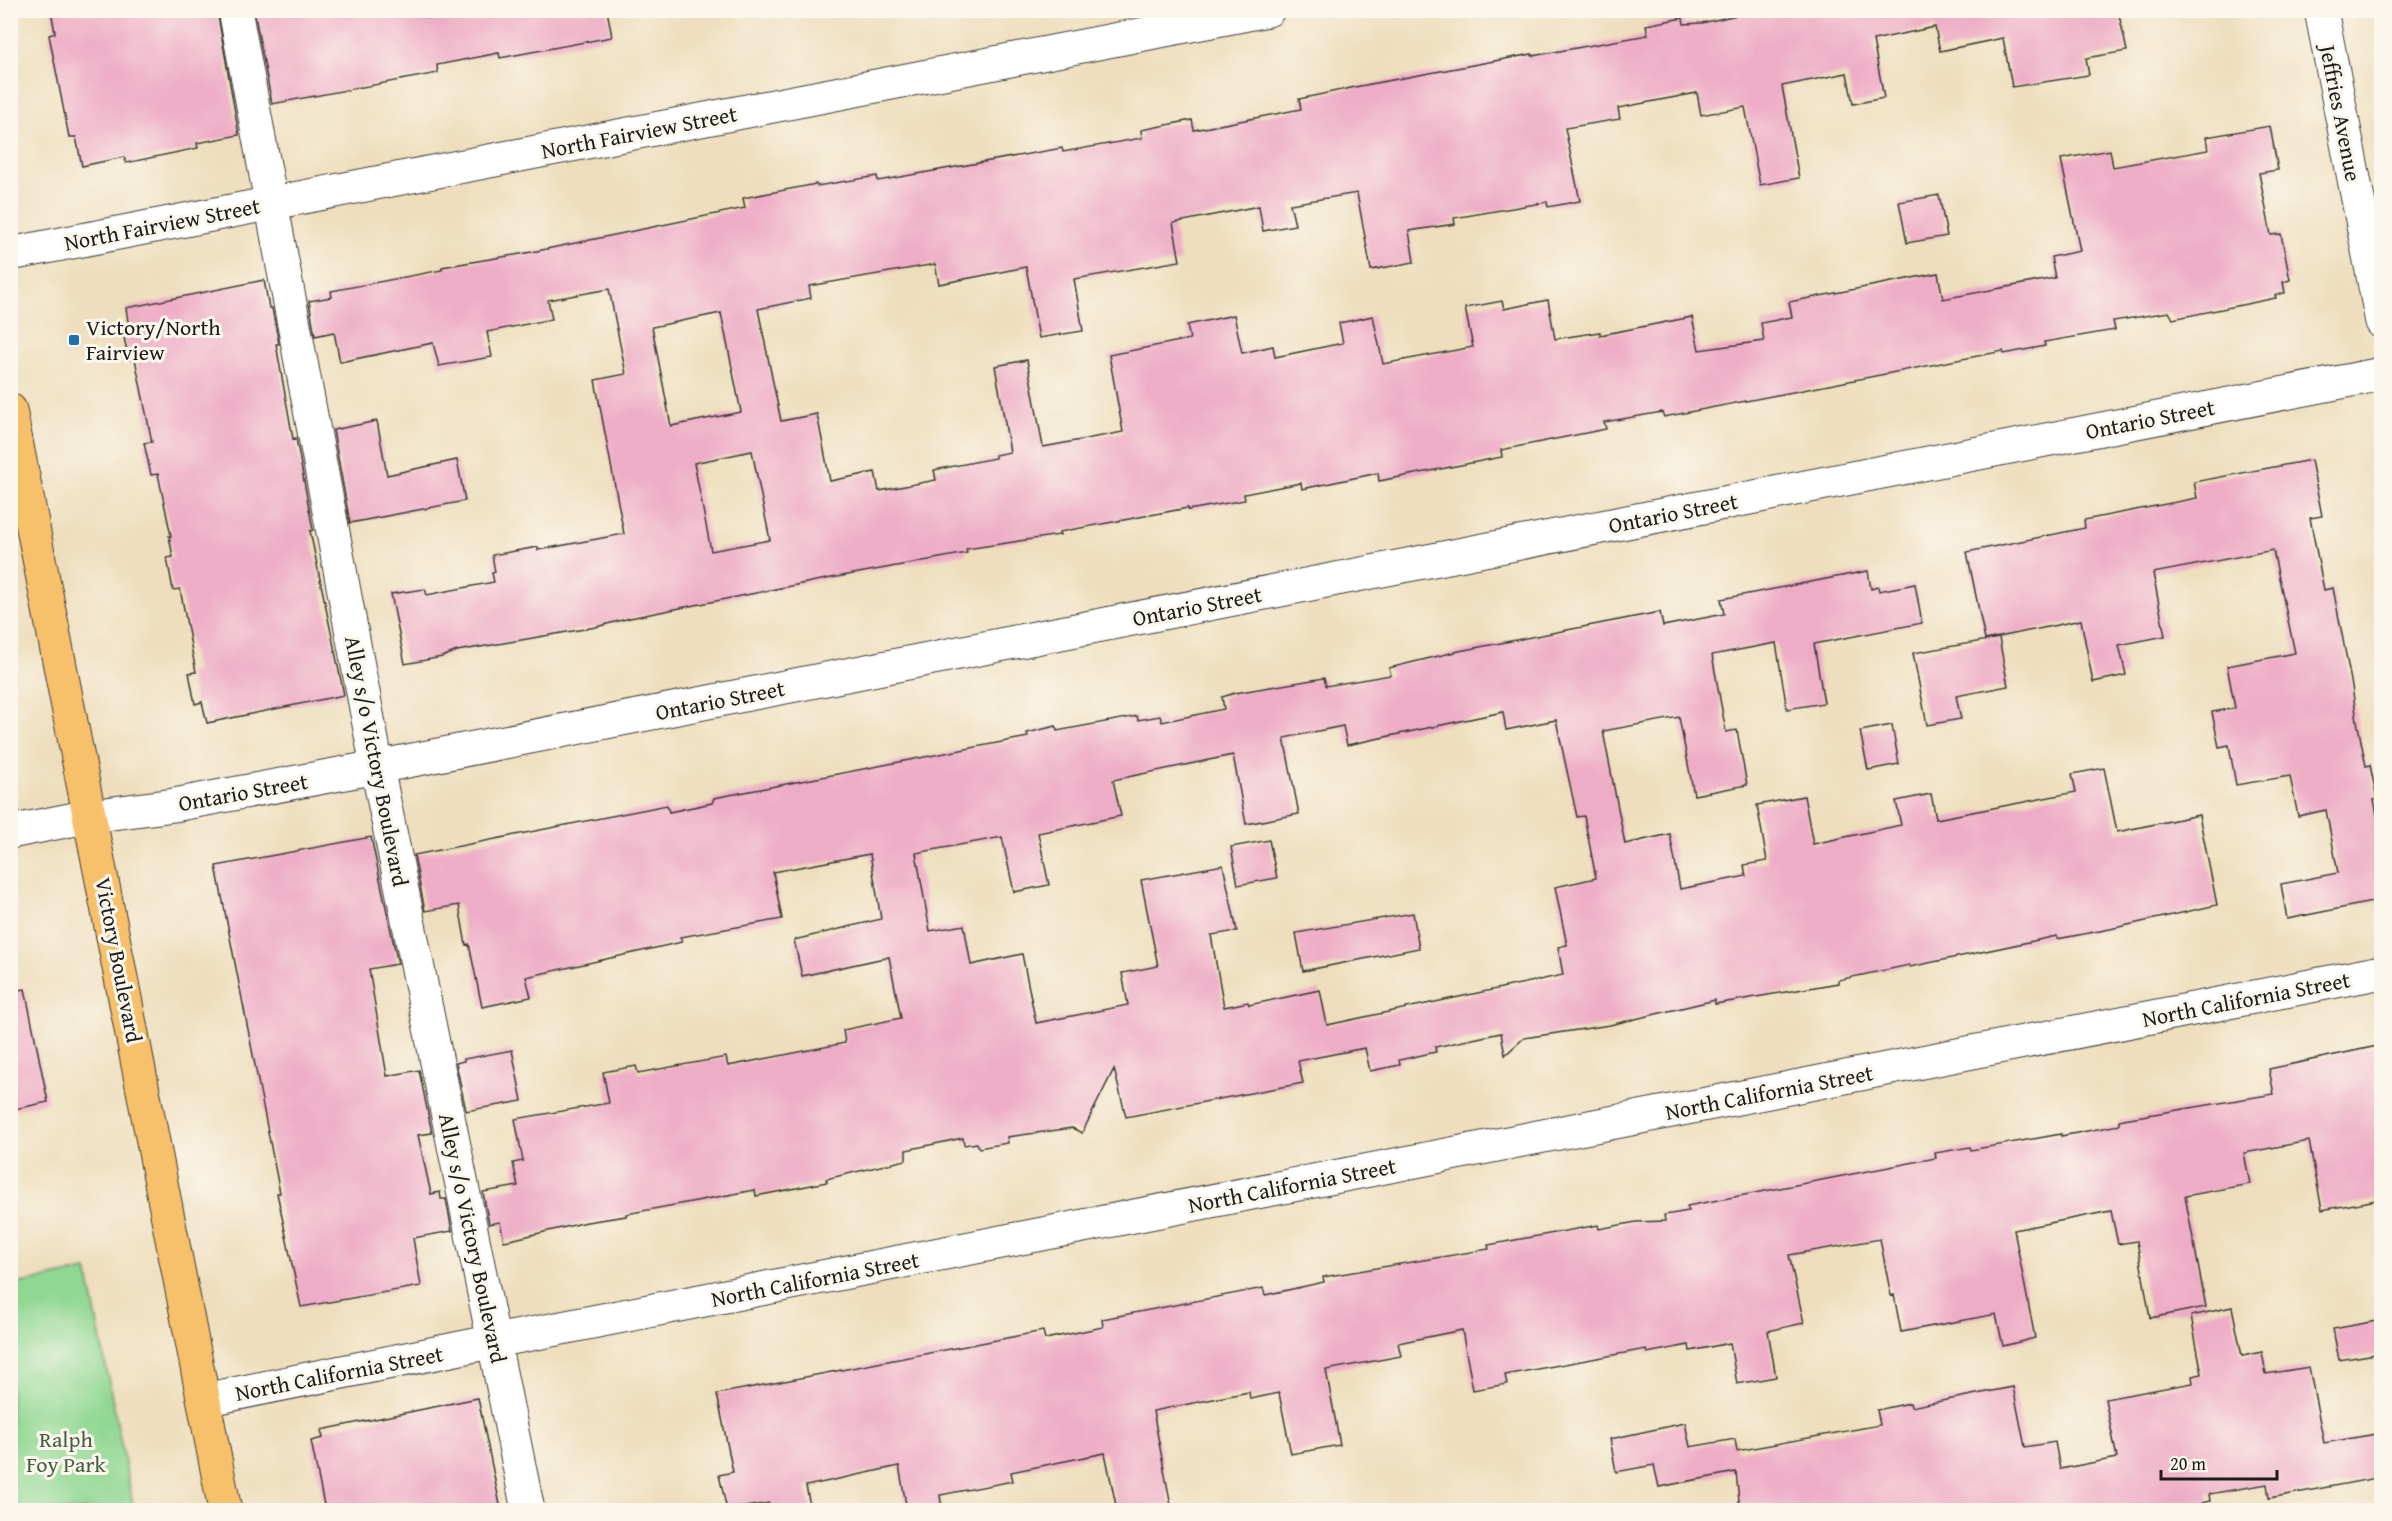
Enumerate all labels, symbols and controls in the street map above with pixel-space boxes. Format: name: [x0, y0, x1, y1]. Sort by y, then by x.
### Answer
street label: Jeffries Avenue: [2312, 39, 2370, 184]
street label: North Fairview Street: [538, 97, 740, 167]
street label: North Fairview Street: [61, 189, 263, 259]
place label: Victory/North Fairview: [86, 311, 221, 368]
marker: Victory/North Fairview: [67, 333, 81, 347]
street label: Ontario Street: [2083, 391, 2218, 447]
street label: Ontario Street: [1606, 485, 1741, 541]
street label: Ontario Street: [1130, 578, 1265, 634]
street label: Alley s/o Victory Boulevard: [337, 633, 417, 889]
street label: Ontario Street: [653, 672, 788, 728]
street label: Ontario Street: [176, 765, 310, 819]
street label: Victory Boulevard: [87, 875, 151, 1046]
street label: North California Street: [2139, 963, 2353, 1035]
street label: North California Street: [1662, 1056, 1876, 1128]
street label: Alley s/o Victory Boulevard: [431, 1110, 515, 1366]
street label: North California Street: [1185, 1149, 1399, 1221]
street label: North California Street: [708, 1243, 922, 1315]
street label: North California Street: [232, 1337, 446, 1409]
park label: Ralph Foy Park: [26, 1423, 107, 1480]
scale bar: [2161, 1443, 2276, 1481]
text: 20 m: [2170, 1450, 2206, 1477]

